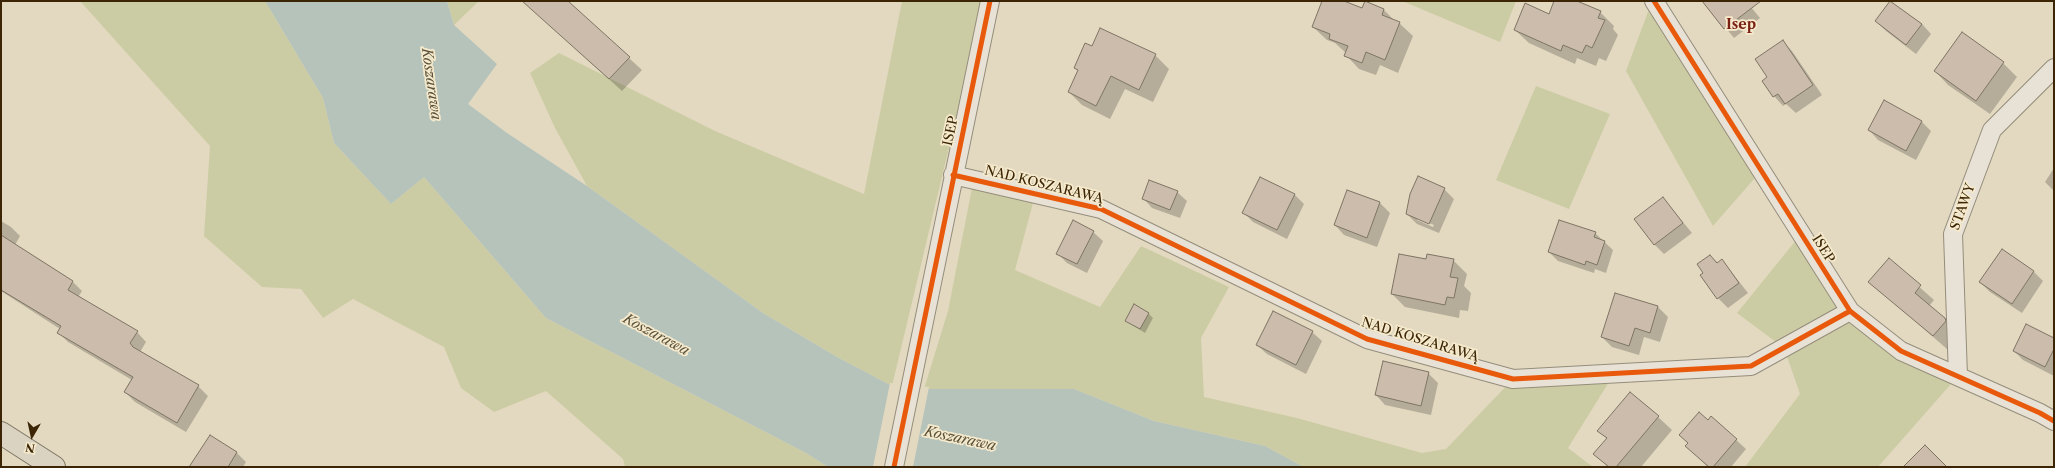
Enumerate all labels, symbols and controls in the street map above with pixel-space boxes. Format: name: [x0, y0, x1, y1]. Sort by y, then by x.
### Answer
district label: Isep: [1726, 17, 1756, 33]
water label: Koszarawa: [418, 47, 444, 121]
street label: ISEP: [940, 115, 962, 147]
street label: NAD KOSZARAWĄ: [983, 163, 1105, 207]
street label: STAWY: [1947, 182, 1979, 232]
street label: ISEP: [1808, 232, 1838, 266]
water label: Koszarawa: [620, 311, 692, 359]
street label: NAD KOSZARAWĄ: [1360, 315, 1480, 365]
north arrow: [12, 416, 52, 456]
water label: Koszarawa: [923, 423, 997, 455]
text: N: [24, 440, 36, 456]

